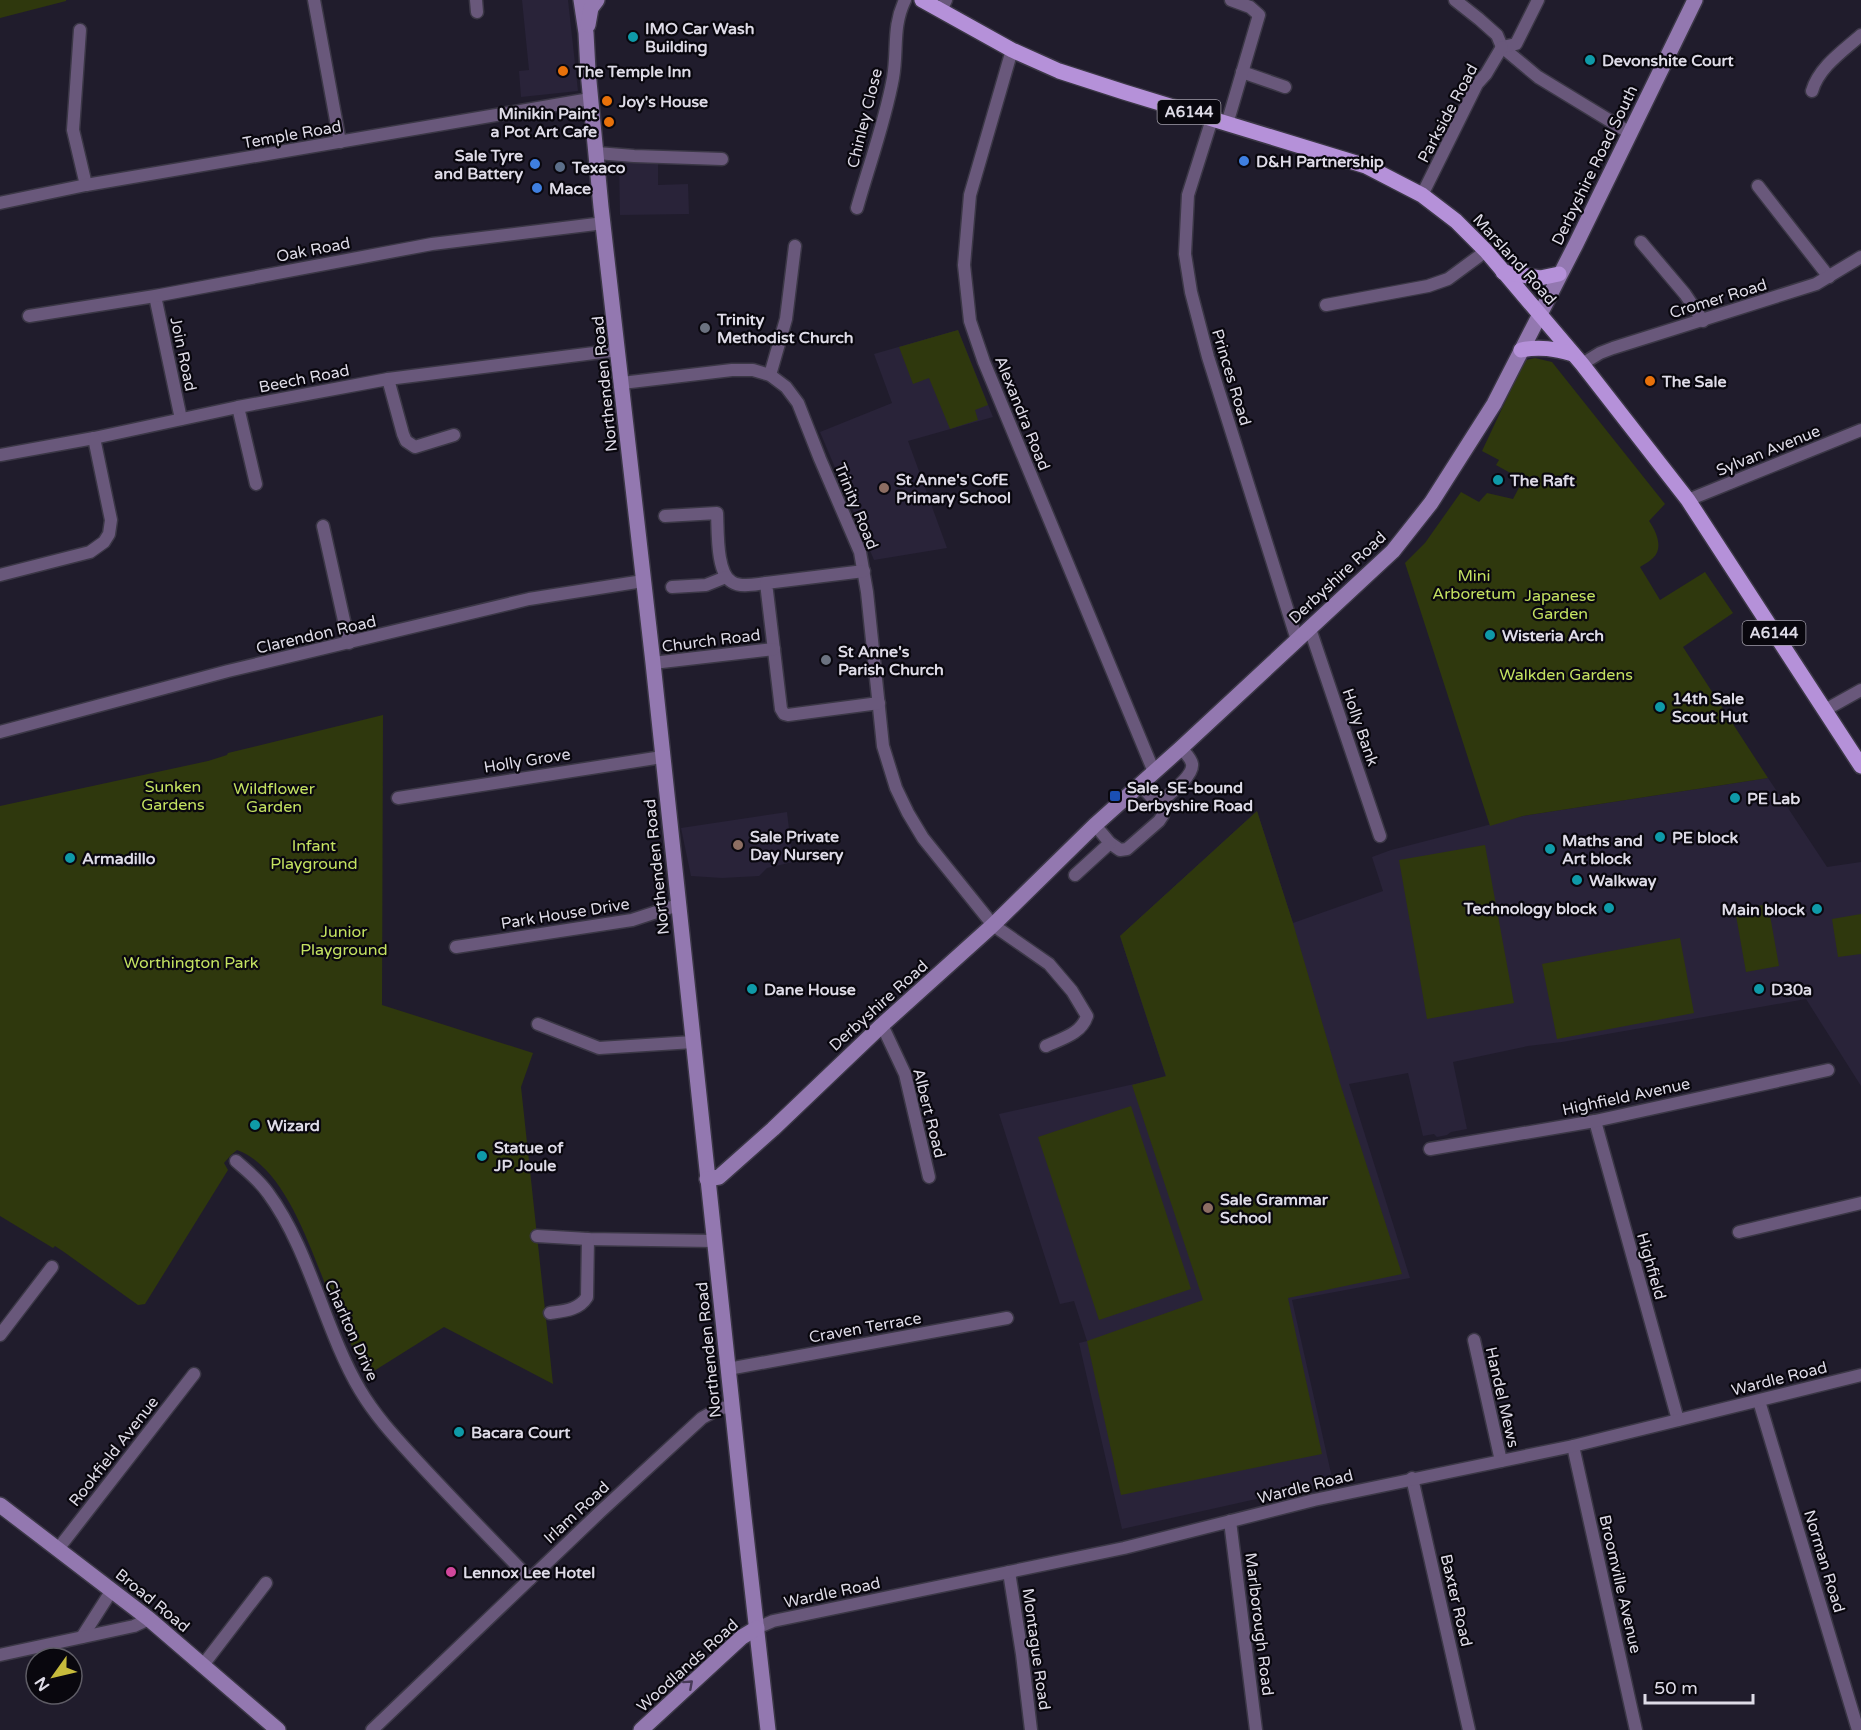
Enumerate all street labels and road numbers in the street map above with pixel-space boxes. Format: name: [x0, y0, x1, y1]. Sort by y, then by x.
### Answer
street label: Parkside Road: [1413, 61, 1482, 166]
street label: Chinley Close: [843, 66, 887, 170]
street label: Derbyshire Road South: [1547, 82, 1642, 249]
road number: A6144: [1158, 100, 1220, 124]
street label: Temple Road: [241, 116, 343, 154]
street label: Marsland Road: [1468, 210, 1560, 309]
street label: Oak Road: [275, 233, 352, 267]
street label: Cromer Road: [1667, 275, 1769, 323]
street label: Join Road: [165, 315, 201, 393]
street label: Northenden Road: [588, 315, 622, 453]
street label: Princes Road: [1207, 327, 1255, 428]
street label: Alexandra Road: [990, 353, 1054, 474]
street label: Beech Road: [257, 360, 351, 398]
street label: Sylvan Avenue: [1713, 421, 1823, 481]
street label: Trinity Road: [830, 460, 883, 553]
street label: Derbyshire Road: [1285, 527, 1391, 628]
street label: Clarendon Road: [254, 611, 378, 659]
road number: A6144: [1742, 621, 1806, 645]
street label: Church Road: [661, 625, 762, 657]
street label: Holly Bank: [1337, 686, 1383, 769]
street label: Holly Grove: [482, 744, 572, 778]
street label: Northenden Road: [640, 798, 674, 936]
street label: Park House Drive: [499, 894, 631, 934]
street label: Derbyshire Road: [825, 956, 932, 1055]
street label: Albert Road: [908, 1066, 950, 1160]
street label: Highfield Avenue: [1560, 1074, 1692, 1120]
street label: Highfield: [1632, 1230, 1670, 1302]
street label: Charlton Drive: [320, 1277, 382, 1384]
street label: Northenden Road: [692, 1281, 726, 1419]
street label: Craven Terrace: [807, 1308, 923, 1348]
street label: Handel Mews: [1481, 1345, 1523, 1450]
street label: Wardle Road: [1729, 1357, 1829, 1401]
street label: Rookfield Avenue: [65, 1393, 163, 1511]
street label: Wardle Road: [1255, 1465, 1355, 1509]
street label: Irlam Road: [540, 1477, 614, 1548]
street label: Norman Road: [1799, 1508, 1849, 1615]
street label: Broomville Avenue: [1594, 1513, 1646, 1656]
street label: Marlborough Road: [1240, 1551, 1278, 1697]
street label: Baxter Road: [1436, 1552, 1476, 1648]
street label: Broad Road: [111, 1565, 194, 1637]
street label: Wardle Road: [782, 1573, 882, 1613]
street label: Montague Road: [1018, 1587, 1054, 1711]
street label: Woodlands Road: [633, 1615, 743, 1717]

